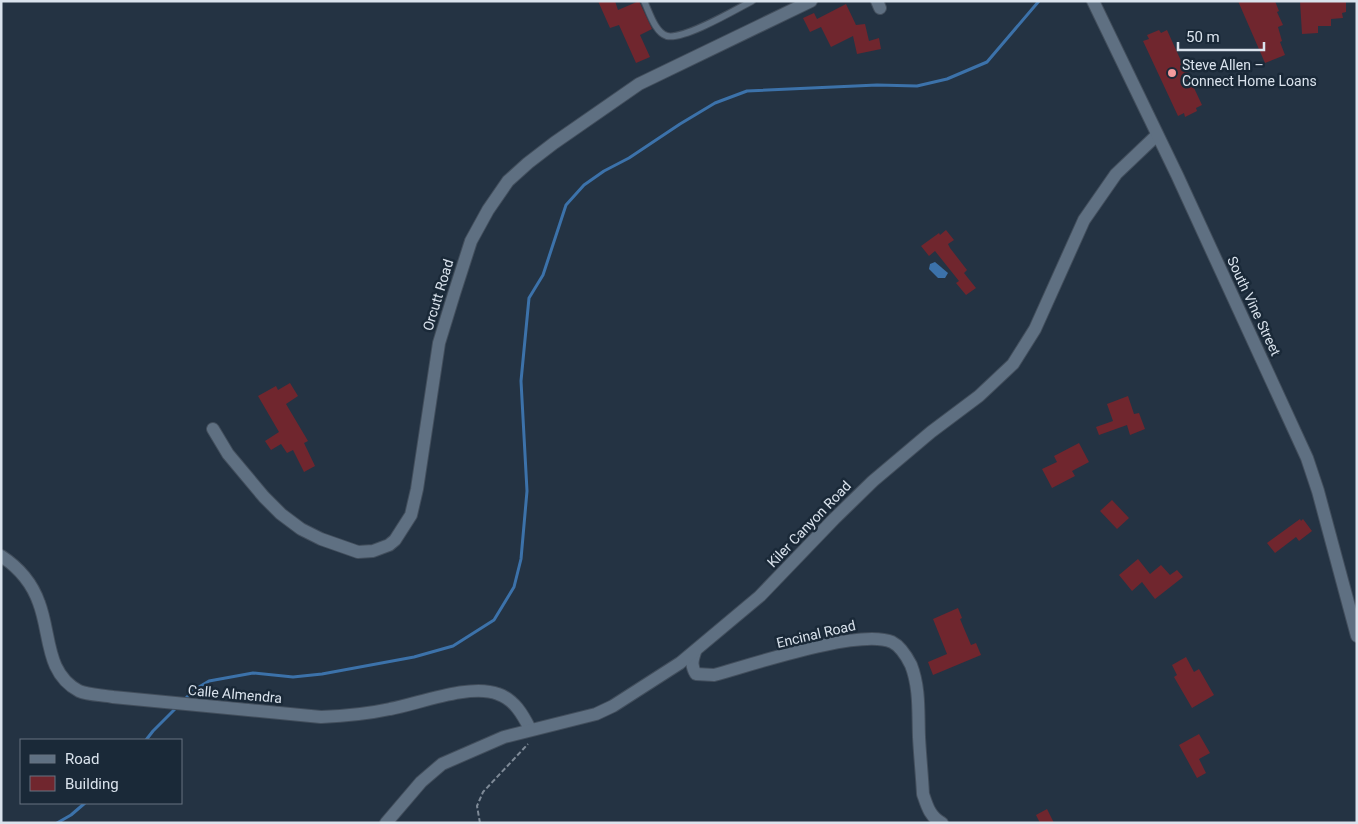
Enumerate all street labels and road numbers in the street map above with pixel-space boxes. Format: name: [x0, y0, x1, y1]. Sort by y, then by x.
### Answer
street label: South Vine Street: [1224, 254, 1284, 359]
street label: Orcutt Road: [420, 257, 456, 333]
street label: Kiler Canyon Road: [764, 478, 854, 570]
street label: Encinal Road: [775, 617, 857, 651]
street label: Calle Almendra: [187, 682, 283, 706]

